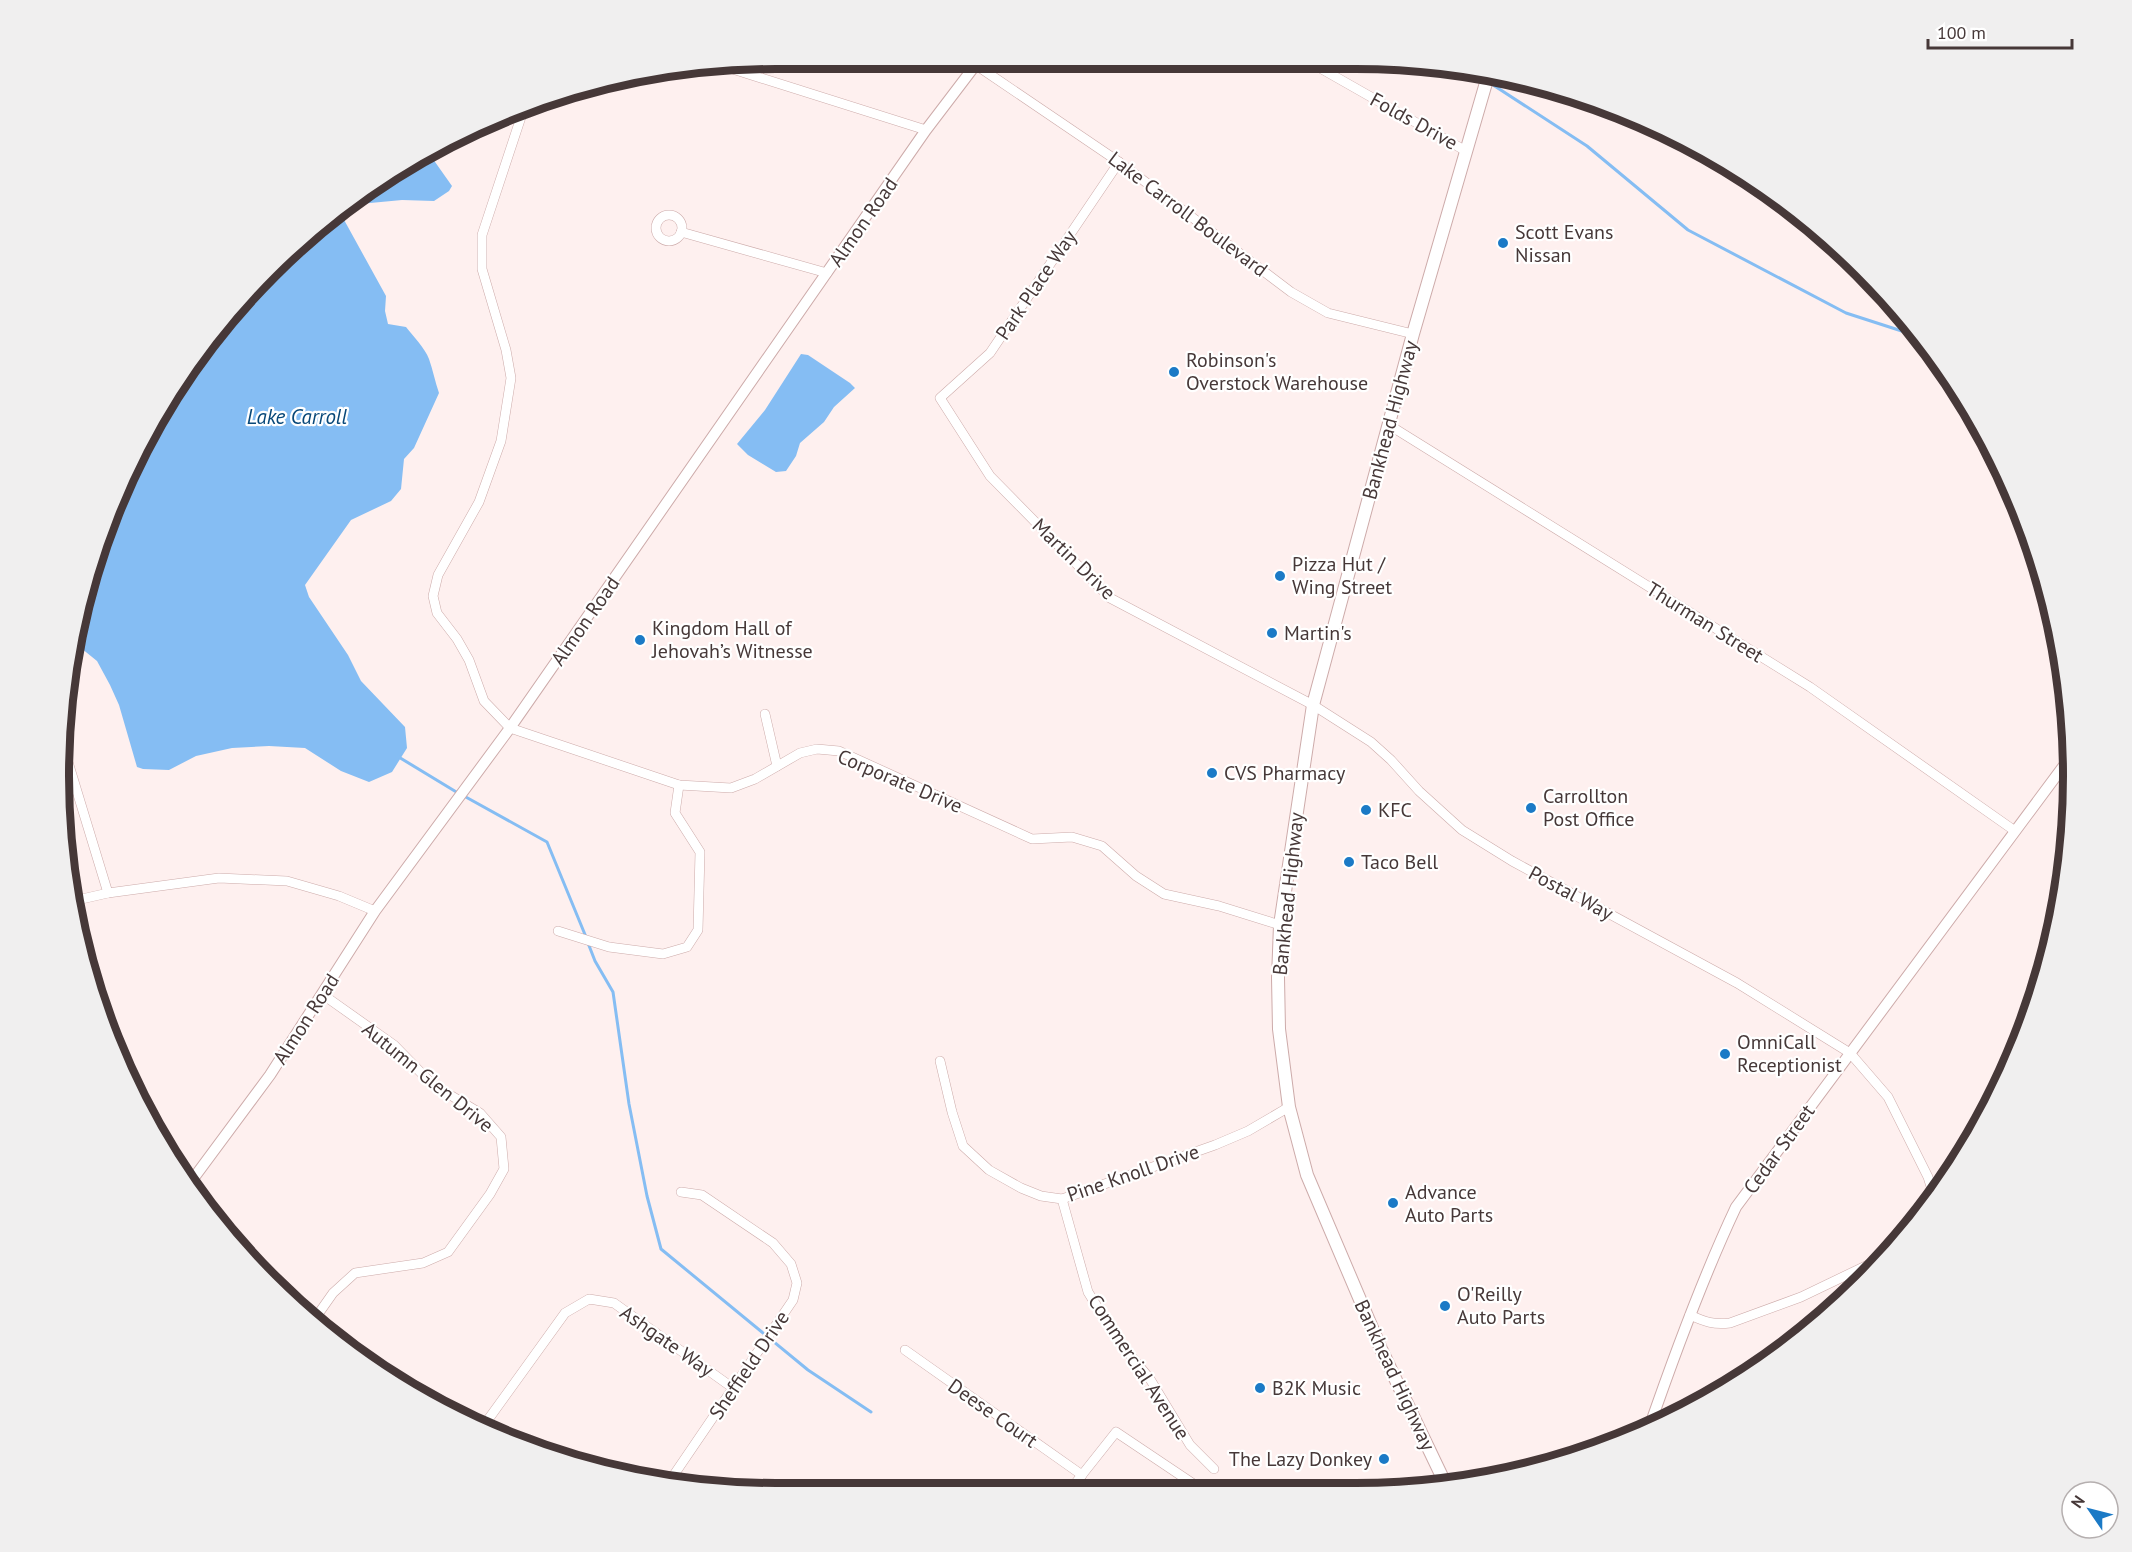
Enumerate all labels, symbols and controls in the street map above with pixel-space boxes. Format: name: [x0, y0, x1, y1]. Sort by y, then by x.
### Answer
scale bar: [1928, 12, 2072, 50]
text: 100 m: [1937, 21, 1986, 44]
street label: Folds Drive: [1366, 86, 1462, 156]
street label: Lake Carroll Boulevard: [1103, 146, 1273, 282]
street label: Almon Road: [823, 172, 903, 272]
place label: Scott Evans Nissan: [1515, 219, 1613, 268]
street label: Park Place Way: [990, 224, 1083, 345]
marker: Scott Evans Nissan: [1496, 236, 1510, 250]
street label: Bankhead Highway: [1356, 337, 1424, 502]
place label: Robinson's Overstock Warehouse: [1186, 347, 1368, 396]
marker: Robinson's Overstock Warehouse: [1167, 365, 1181, 379]
water label: Lake Carroll: [247, 403, 348, 430]
street label: Martin Drive: [1027, 513, 1121, 605]
place label: Pizza Hut / Wing Street: [1292, 551, 1392, 600]
marker: Pizza Hut / Wing Street: [1273, 569, 1287, 583]
street label: Almon Road: [545, 571, 625, 671]
street label: Thurman Street: [1642, 576, 1769, 668]
place label: Kingdom Hall of Jehovah’s Witnesse: [651, 615, 813, 664]
place label: Martin's: [1284, 620, 1352, 646]
marker: Martin's: [1265, 626, 1279, 640]
marker: Kingdom Hall of Jehovah’s Witnesse: [633, 633, 647, 647]
street label: Corporate Drive: [834, 743, 966, 819]
place label: CVS Pharmacy: [1224, 760, 1346, 786]
marker: CVS Pharmacy: [1205, 766, 1219, 780]
place label: Carrollton Post Office: [1543, 783, 1634, 832]
place label: KFC: [1378, 797, 1412, 823]
marker: Carrollton Post Office: [1524, 801, 1538, 815]
marker: KFC: [1359, 803, 1373, 817]
street label: Bankhead Highway: [1267, 811, 1310, 977]
place label: Taco Bell: [1361, 849, 1438, 875]
marker: Taco Bell: [1342, 855, 1356, 869]
street label: Postal Way: [1524, 860, 1618, 926]
street label: Almon Road: [267, 969, 345, 1069]
street label: Autumn Glen Drive: [357, 1016, 499, 1138]
place label: OmniCall Receptionist: [1737, 1029, 1842, 1078]
marker: OmniCall Receptionist: [1718, 1047, 1732, 1061]
street label: Cedar Street: [1738, 1099, 1820, 1199]
street label: Pine Knoll Drive: [1063, 1138, 1203, 1208]
place label: Advance Auto Parts: [1405, 1179, 1493, 1228]
marker: Advance Auto Parts: [1386, 1196, 1400, 1210]
place label: O'Reilly Auto Parts: [1457, 1281, 1545, 1330]
street label: Commercial Avenue: [1082, 1289, 1196, 1445]
street label: Bankhead Highway: [1349, 1295, 1442, 1455]
street label: Ashgate Way: [615, 1299, 719, 1383]
marker: O'Reilly Auto Parts: [1438, 1299, 1452, 1313]
street label: Sheffield Drive: [703, 1306, 795, 1424]
street label: Deese Court: [943, 1373, 1043, 1453]
place label: B2K Music: [1272, 1375, 1361, 1401]
marker: B2K Music: [1253, 1381, 1267, 1395]
place label: The Lazy Donkey: [1229, 1446, 1373, 1472]
marker: The Lazy Donkey: [1377, 1452, 1391, 1466]
north arrow: [2060, 1480, 2120, 1540]
text: N: [2067, 1491, 2089, 1511]

